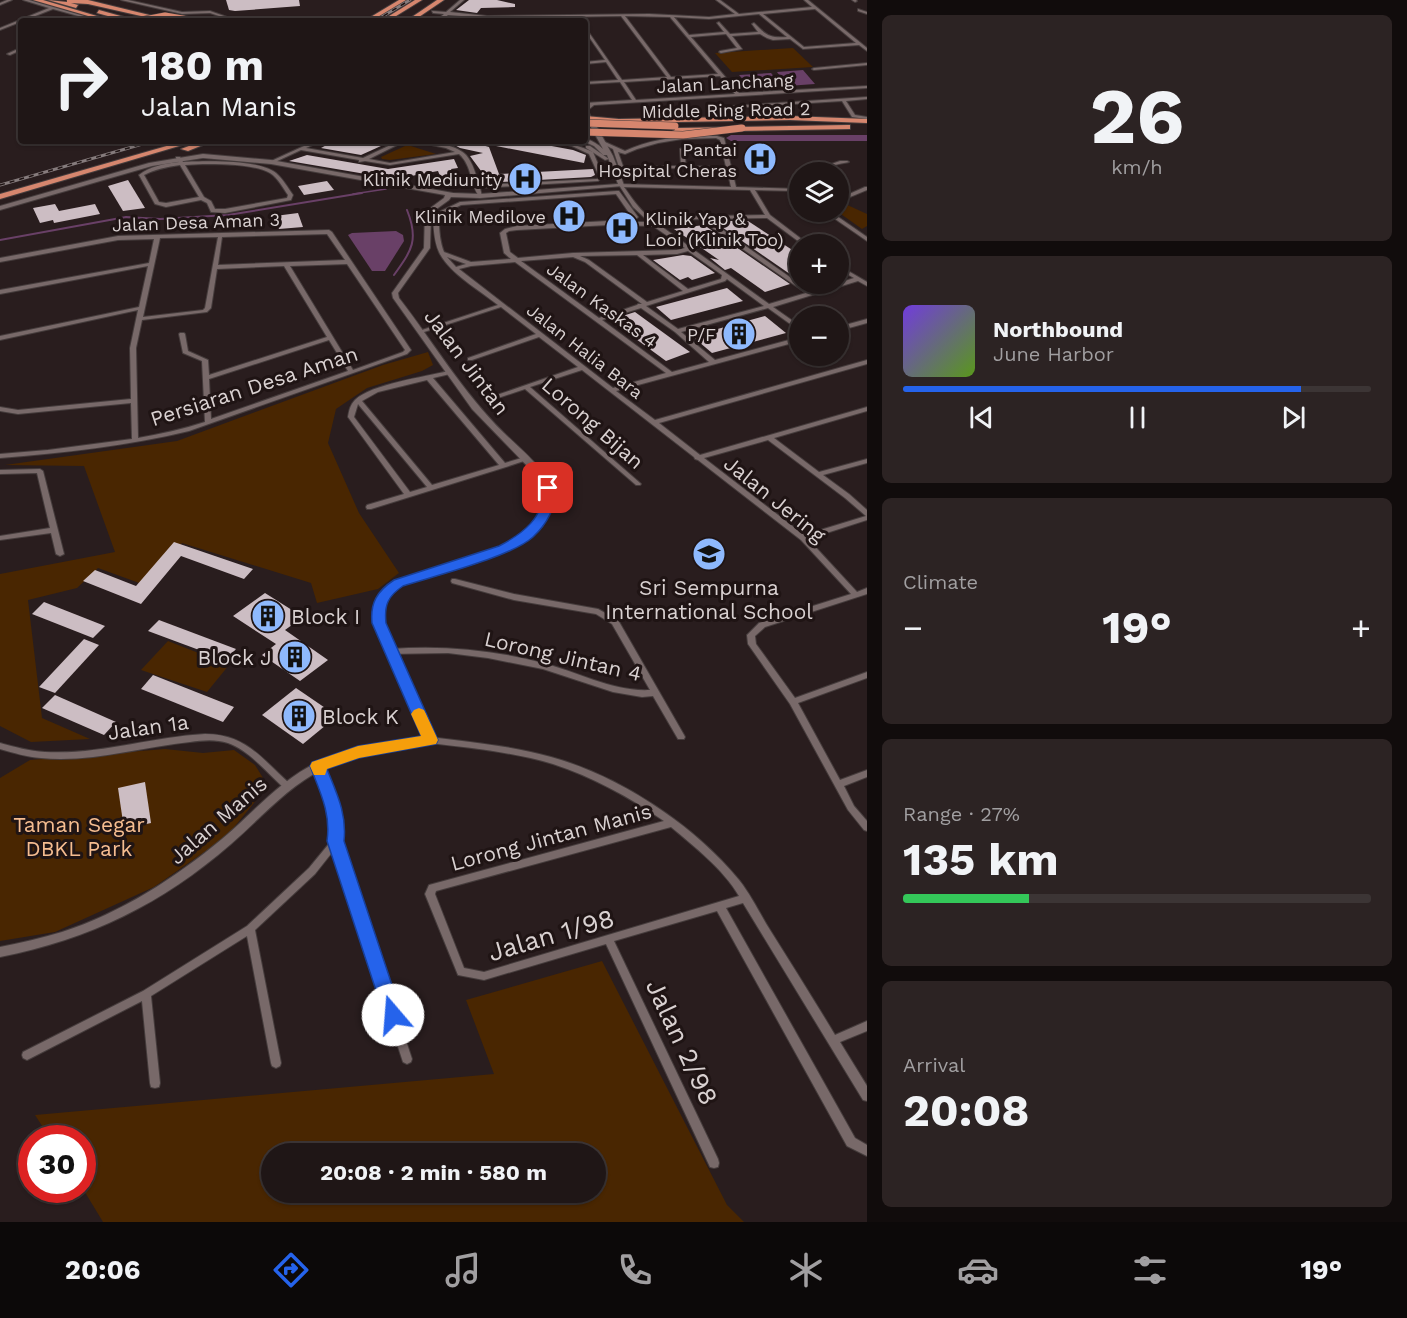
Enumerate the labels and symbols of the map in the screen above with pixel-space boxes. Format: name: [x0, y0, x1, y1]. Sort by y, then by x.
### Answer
street label: Jalan Lanchang: [656, 69, 795, 97]
street label: Middle Ring Road 2: [641, 98, 811, 122]
place label: Pantai Hospital Cheras: [598, 139, 737, 181]
hospital icon: Pantai Hospital Cheras: [742, 141, 778, 177]
hospital icon: Klinik Mediunity: [507, 161, 543, 197]
place label: Klinik Mediunity: [362, 169, 503, 190]
hospital icon: Klinik Medilove: [551, 198, 587, 234]
place label: Klinik Medilove: [414, 206, 546, 227]
place label: Klinik Yap & Looi (Klinik Too): [645, 208, 783, 250]
street label: Jalan Desa Aman 3: [112, 209, 280, 235]
hospital icon: Klinik Yap & Looi (Klinik Too): [604, 210, 640, 246]
street label: Jalan Kaskas 4: [543, 258, 661, 352]
street label: Jalan Halia Bara: [523, 299, 647, 403]
street label: Jalan Jintan: [419, 304, 515, 420]
building icon: P/F: [721, 316, 757, 352]
place label: P/F: [687, 324, 716, 345]
street label: Persiaran Desa Aman: [147, 341, 361, 431]
street label: Lorong Bijan: [537, 372, 649, 474]
street label: Jalan Jering: [719, 450, 832, 548]
pin: [522, 462, 573, 513]
school or university icon: Sri Sempurna International School: [691, 536, 727, 572]
place label: Sri Sempurna International School: [605, 575, 813, 624]
building icon: Block I: [250, 598, 286, 634]
place label: Block I: [291, 604, 360, 629]
street label: Lorong Jintan 4: [482, 626, 644, 686]
building icon: Block J: [277, 639, 313, 675]
place label: Block J: [198, 645, 272, 670]
building icon: Block K: [281, 698, 317, 734]
place label: Block K: [322, 704, 399, 729]
street label: Jalan 1a: [106, 709, 190, 745]
street label: Jalan Manis: [164, 771, 272, 869]
street label: Lorong Jintan Manis: [448, 798, 654, 876]
park label: Taman Segar DBKL Park: [13, 812, 145, 861]
street label: Jalan 1/98: [485, 903, 617, 967]
street label: Jalan 2/98: [640, 974, 724, 1110]
position arrow: [361, 983, 425, 1047]
speed limit sign: 30: [18, 1125, 96, 1203]

